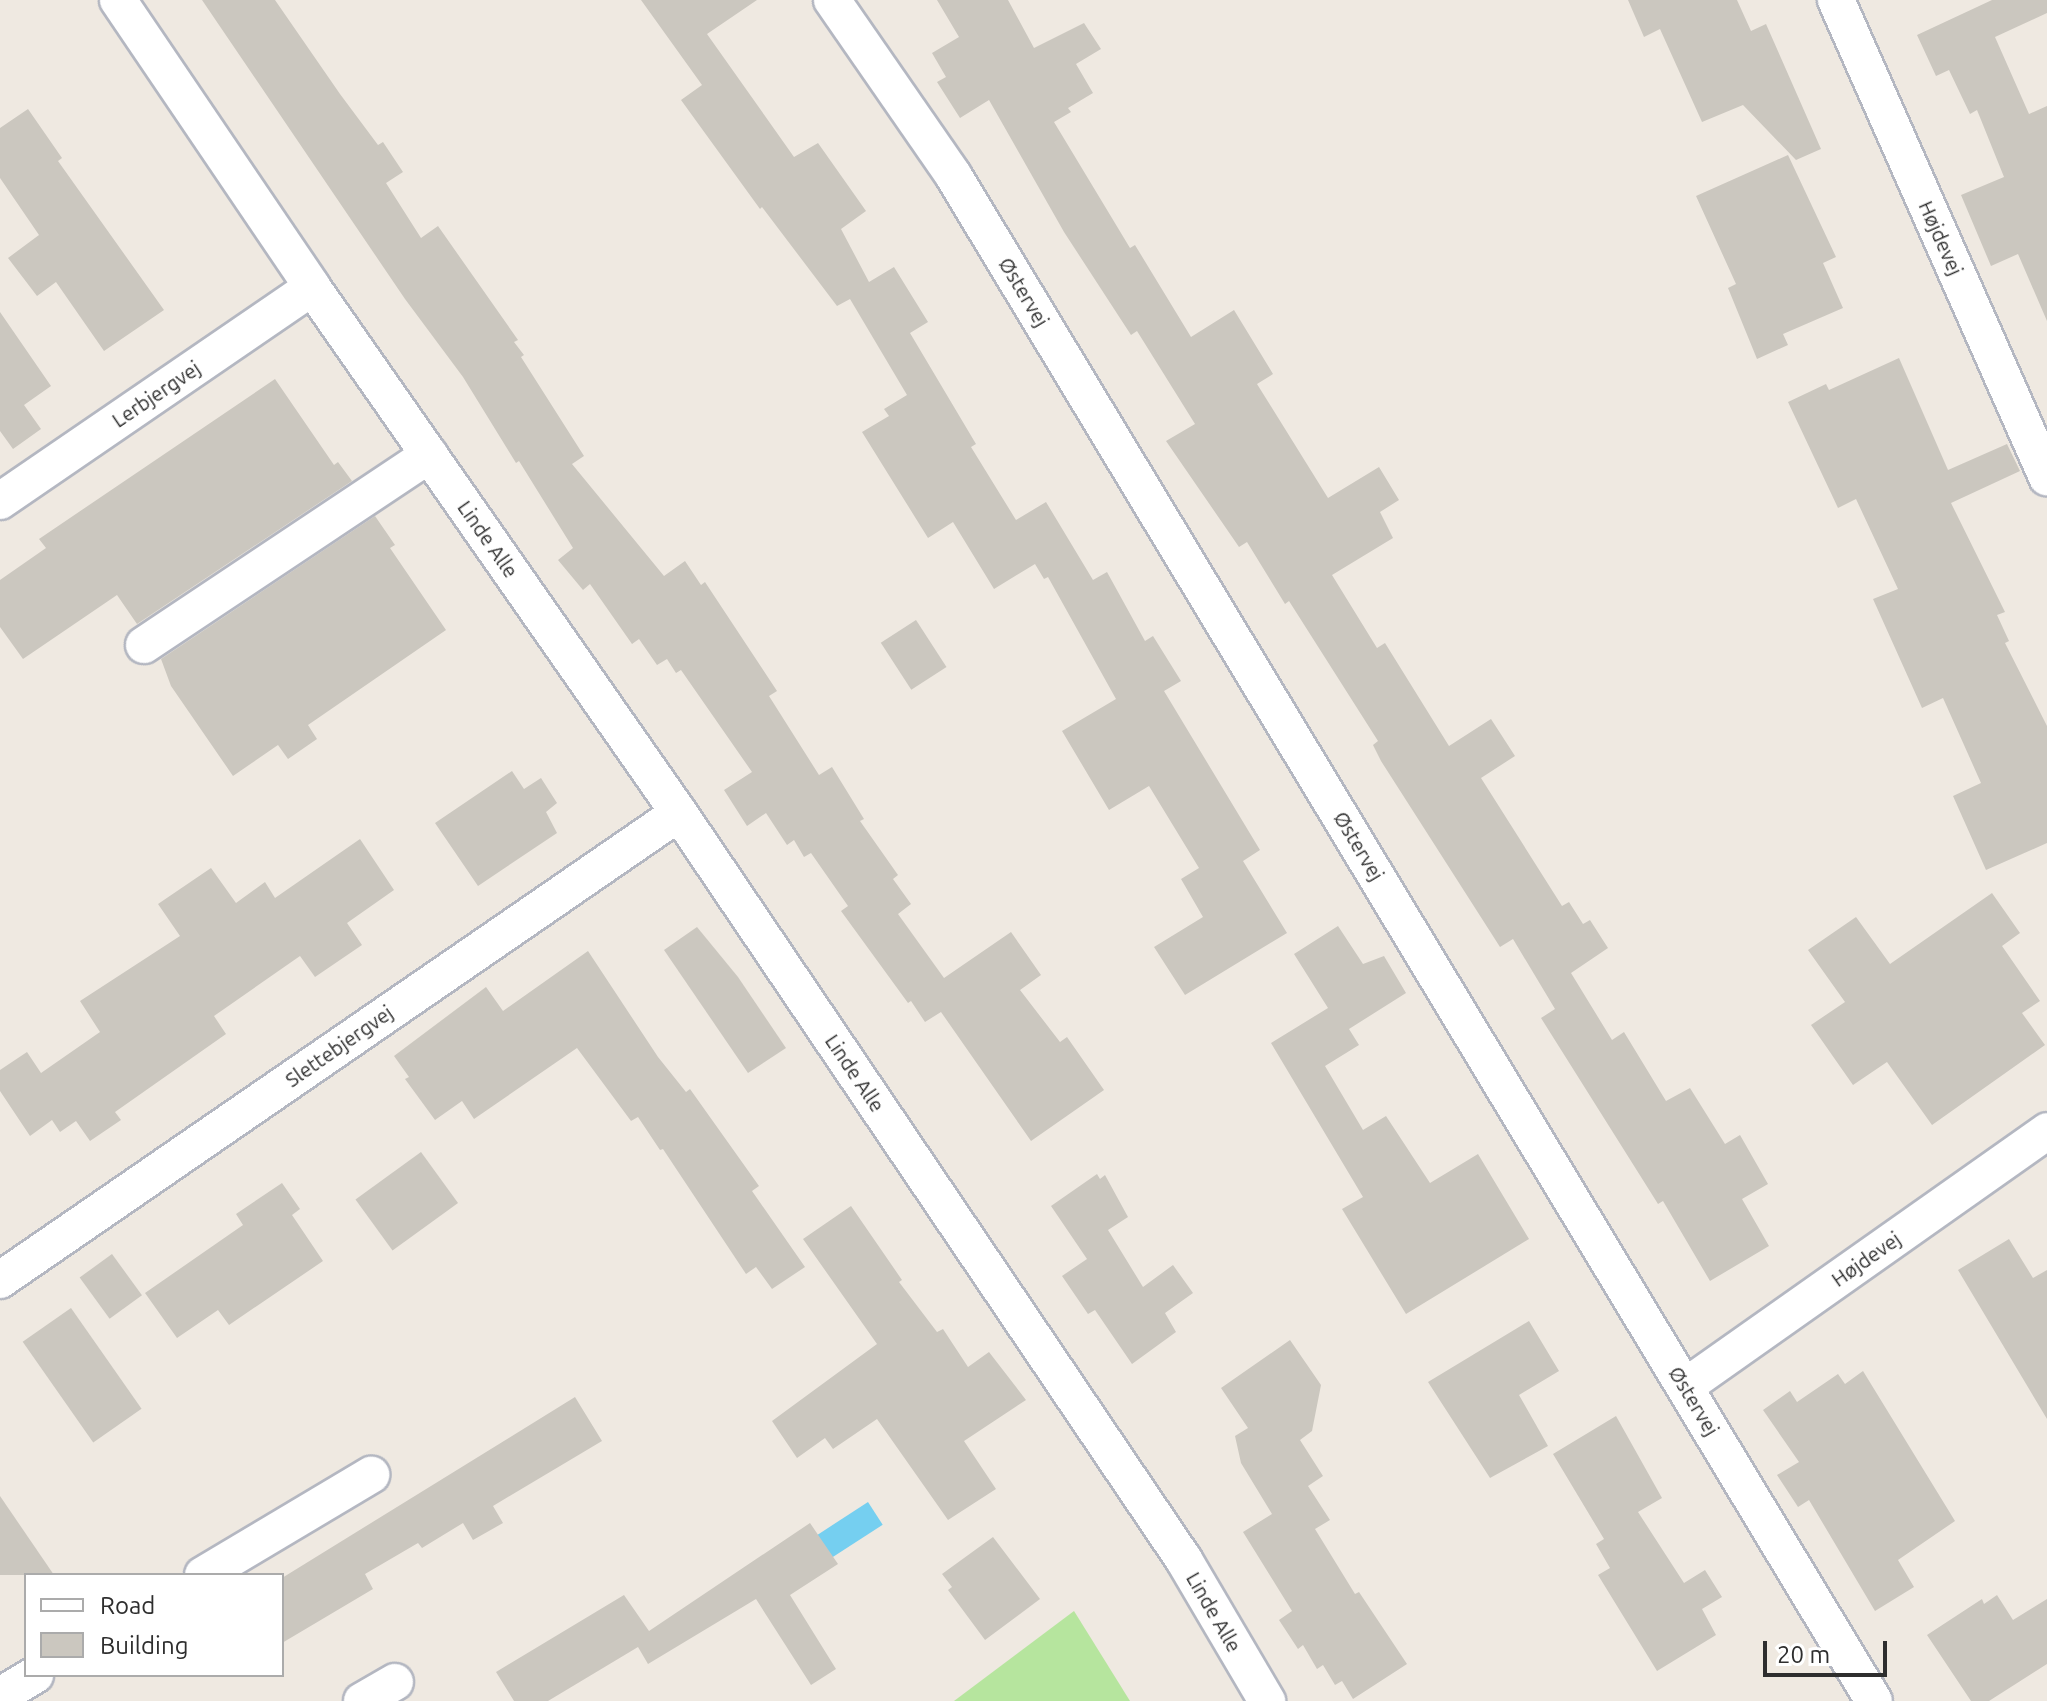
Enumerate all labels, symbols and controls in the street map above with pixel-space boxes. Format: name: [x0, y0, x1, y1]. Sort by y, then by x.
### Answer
street label: Højdevej: [1914, 197, 1968, 279]
street label: Østervej: [994, 253, 1054, 331]
street label: Lerbjergvej: [107, 356, 205, 432]
street label: Linde Alle: [453, 496, 523, 582]
street label: Østervej: [1329, 807, 1389, 885]
street label: Slettebjergvej: [281, 1000, 397, 1092]
street label: Linde Alle: [820, 1030, 890, 1116]
street label: Højdevej: [1827, 1227, 1905, 1291]
street label: Østervej: [1664, 1362, 1724, 1440]
street label: Linde Alle: [1182, 1568, 1246, 1656]
legend: [24, 1573, 284, 1677]
text: Road: [100, 1592, 155, 1619]
scale bar: [1767, 1625, 1891, 1675]
text: Building: [100, 1632, 188, 1659]
text: 20 m: [1777, 1641, 1830, 1668]

